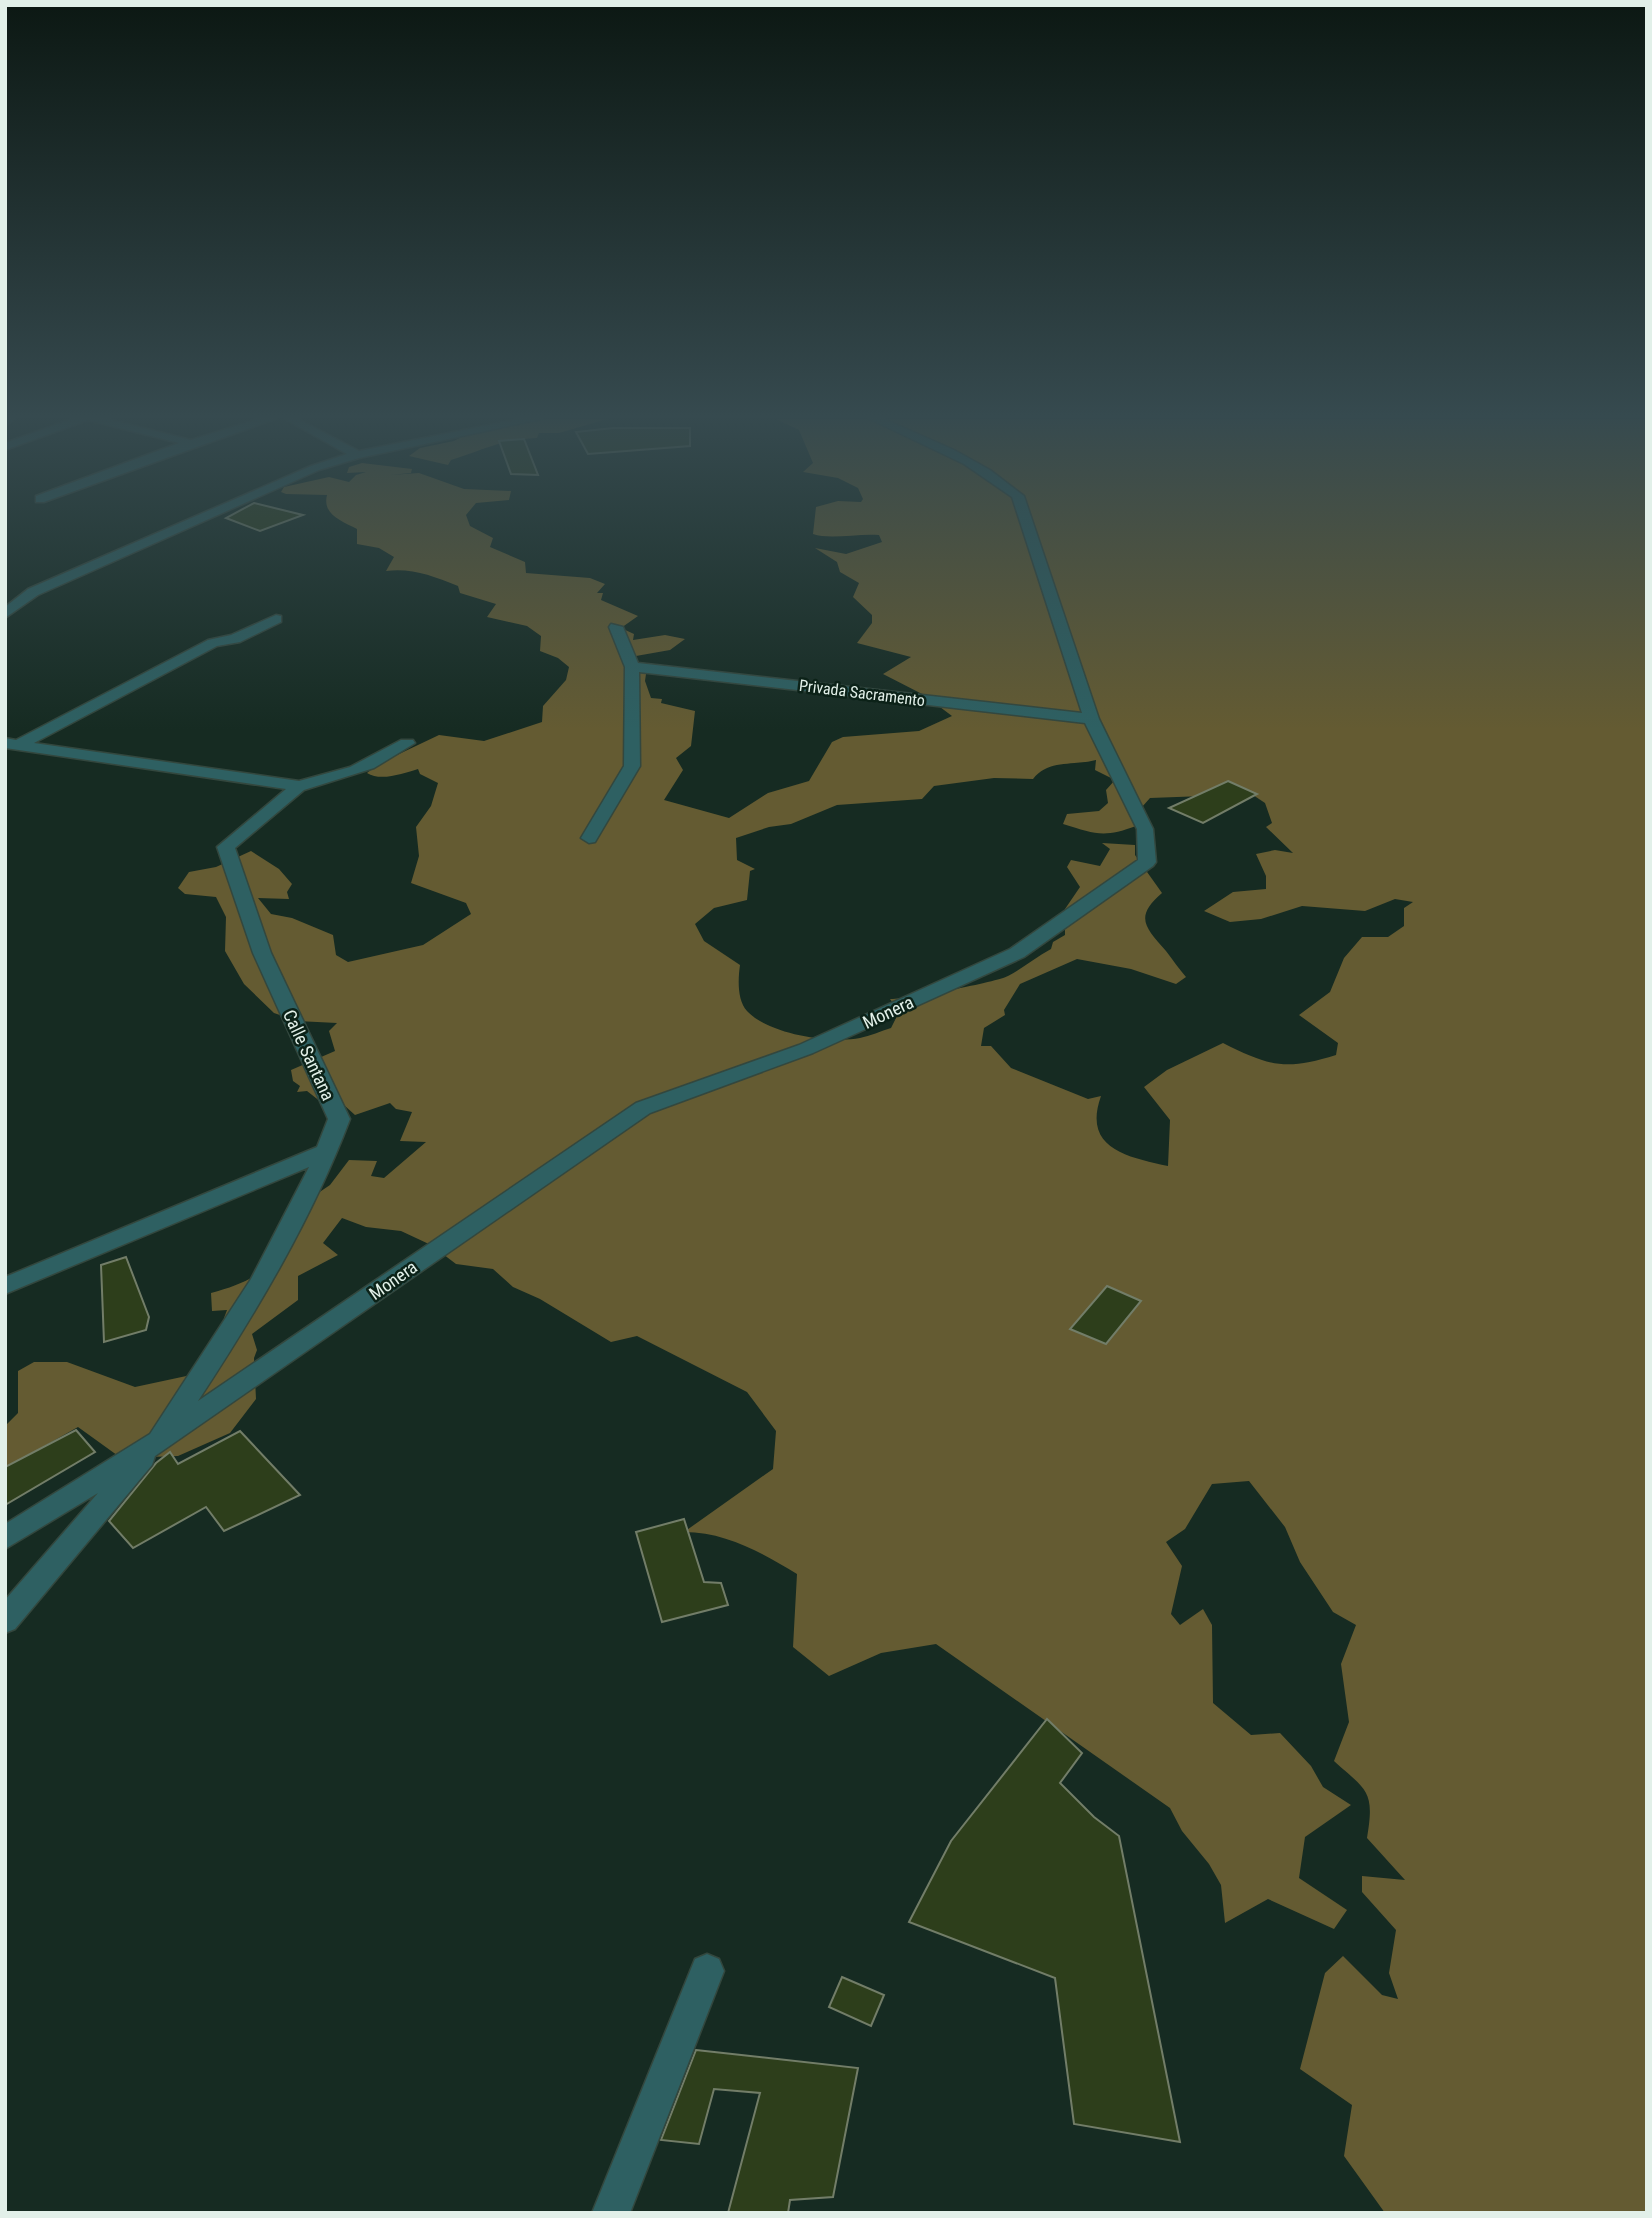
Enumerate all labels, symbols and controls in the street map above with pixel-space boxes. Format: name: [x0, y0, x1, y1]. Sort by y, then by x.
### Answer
street label: Privada Sacramento: [798, 676, 926, 710]
street label: Monera: [859, 991, 917, 1033]
street label: Calle Santana: [279, 1006, 339, 1104]
street label: Monera: [365, 1256, 421, 1304]

